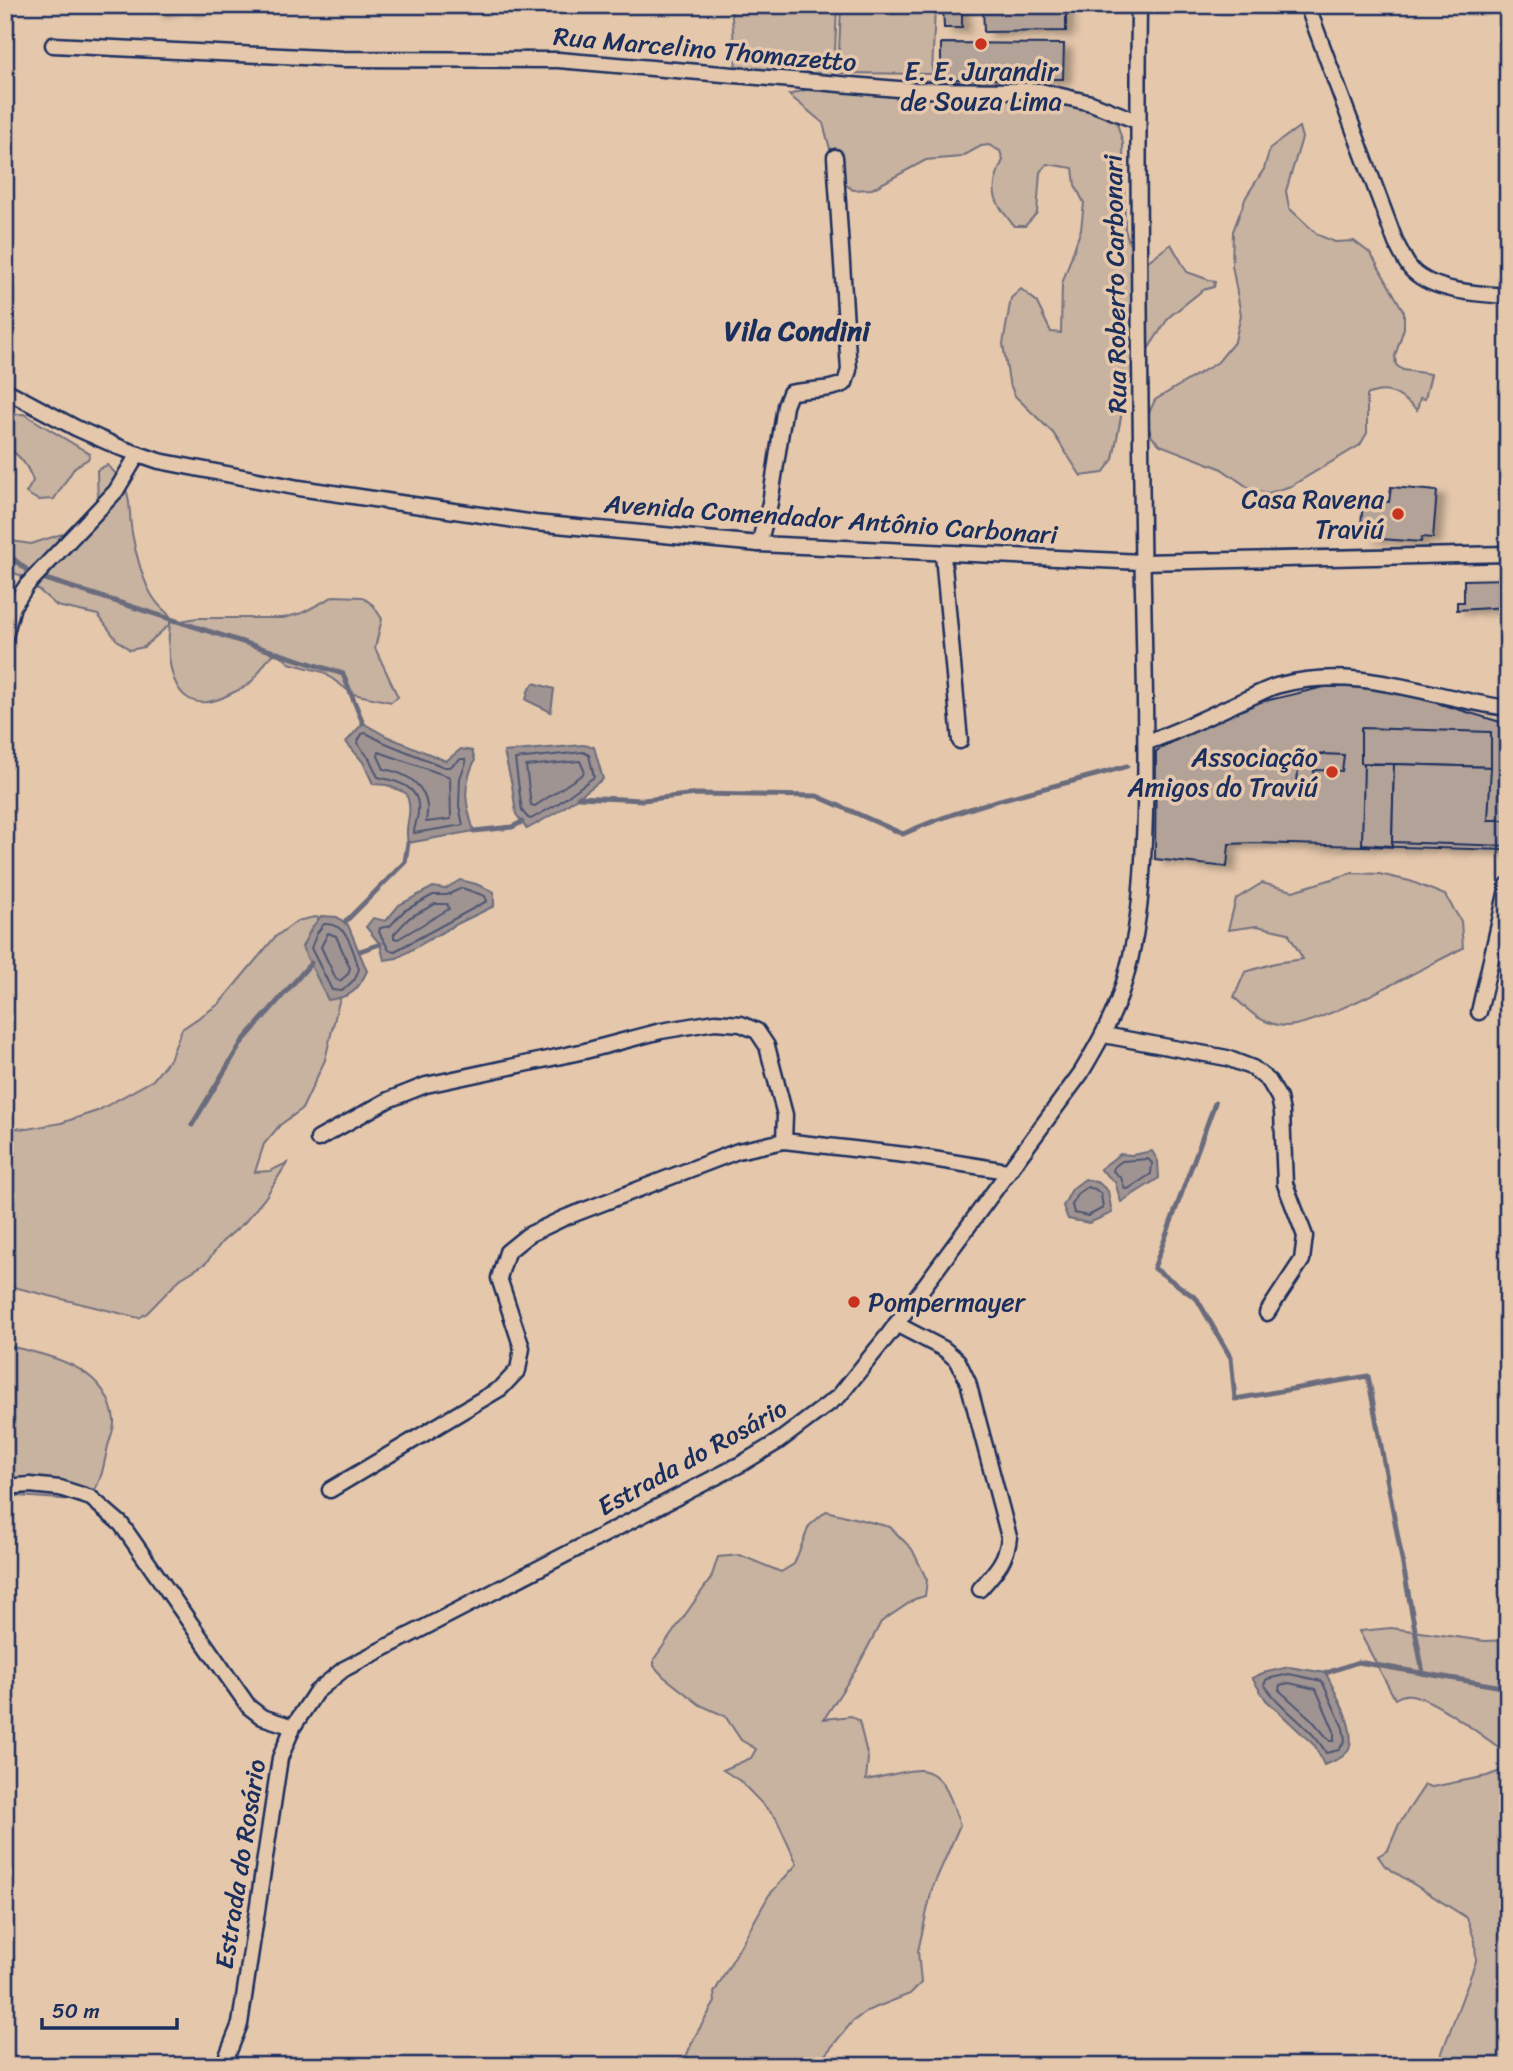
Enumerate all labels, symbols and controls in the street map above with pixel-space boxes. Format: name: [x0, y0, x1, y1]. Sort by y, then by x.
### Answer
street label: Rua Marcelino Thomazetto: [552, 13, 858, 85]
marker: E. E. Jurandir de Souza Lima: [973, 36, 989, 52]
place label: E. E. Jurandir de Souza Lima: [900, 48, 1062, 124]
street label: Rua Roberto Carbonari: [1090, 153, 1140, 414]
district label: Vila Condini: [724, 306, 871, 355]
place label: Casa Ravena Traviú: [1241, 476, 1385, 552]
street label: Avenida Comendador Antônio Carbonari: [602, 480, 1060, 558]
marker: Casa Ravena Traviú: [1390, 506, 1406, 522]
place label: Associação Amigos do Traviú: [1127, 734, 1318, 810]
marker: Associação Amigos do Traviú: [1324, 764, 1340, 780]
place label: Pompermayer: [868, 1279, 1027, 1325]
marker: Pompermayer: [846, 1294, 862, 1310]
street label: Estrada do Rosário: [588, 1385, 796, 1528]
street label: Estrada do Rosário: [201, 1756, 279, 1972]
scale bar: [42, 1987, 177, 2031]
text: 50 m: [52, 1992, 100, 2030]

